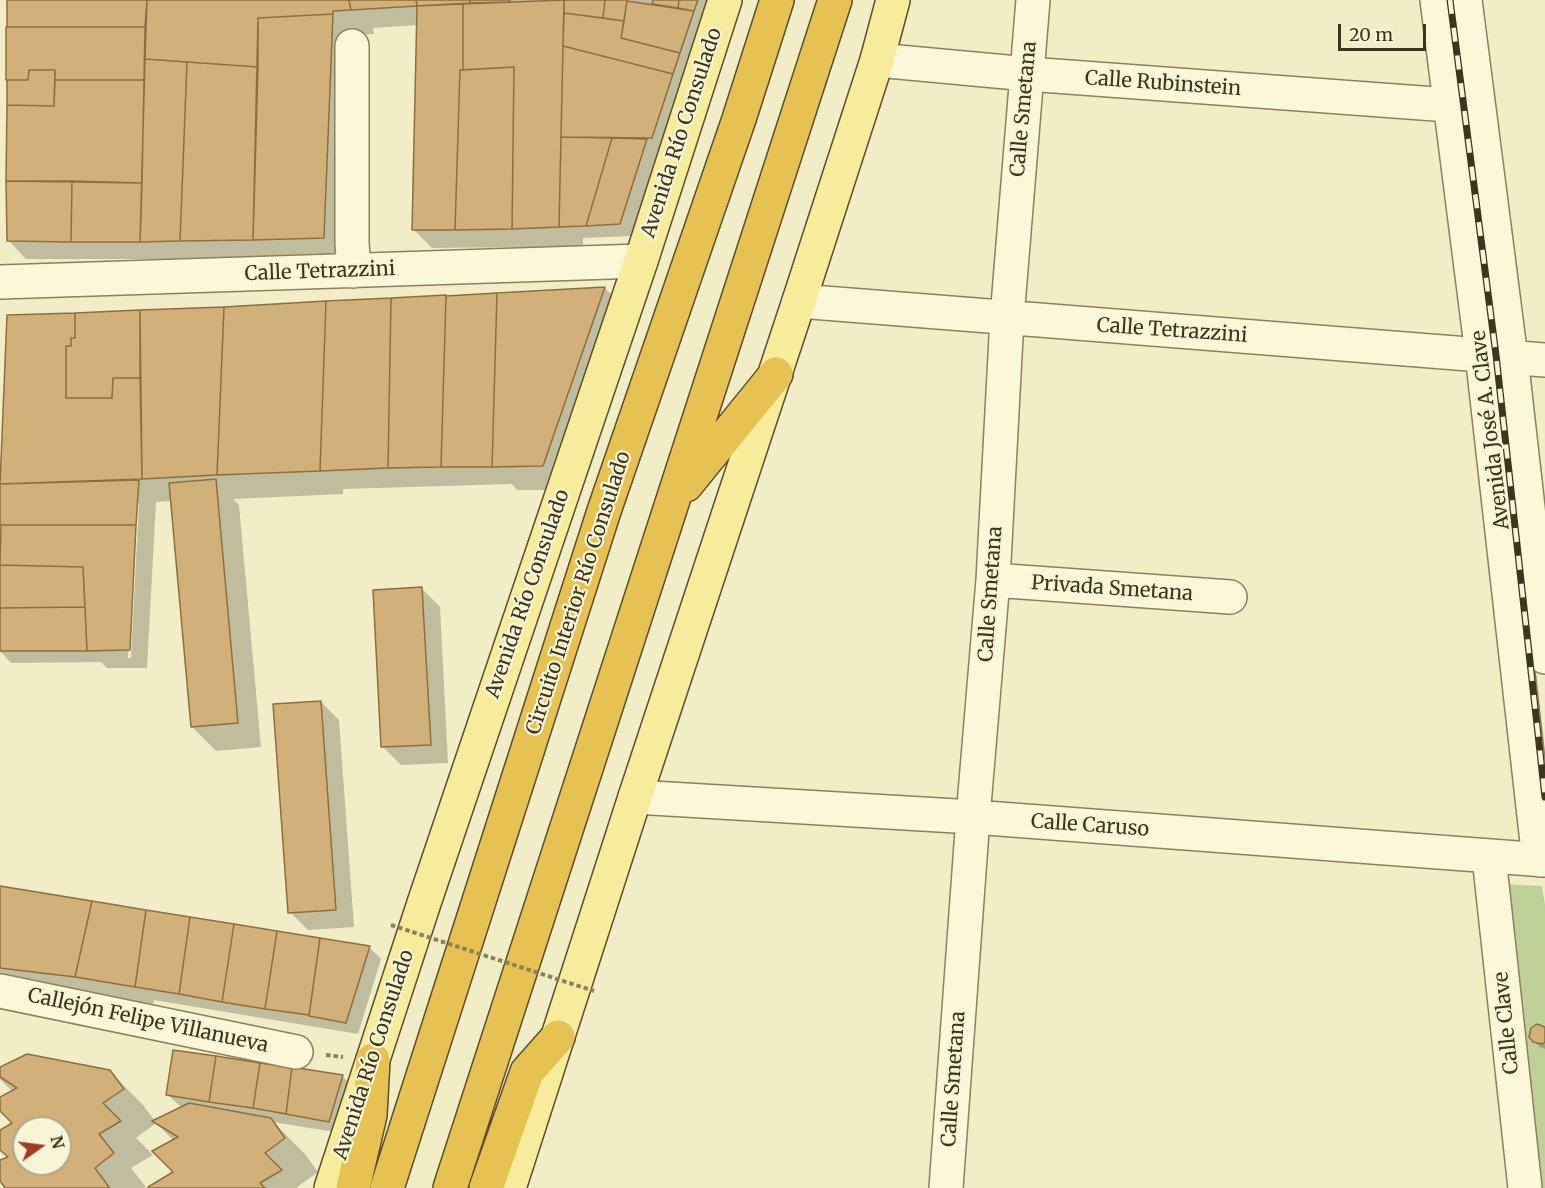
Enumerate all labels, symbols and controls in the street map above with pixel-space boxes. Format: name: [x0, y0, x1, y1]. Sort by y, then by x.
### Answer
scale bar: [1341, 12, 1430, 50]
text: 20 m: [1349, 23, 1393, 46]
street label: Avenida Río Consulado: [637, 25, 727, 241]
street label: Calle Smetana: [1006, 40, 1042, 178]
street label: Calle Rubinstein: [1084, 67, 1242, 101]
street label: Calle Tetrazzini: [244, 257, 396, 287]
street label: Calle Tetrazzini: [1096, 314, 1248, 348]
street label: Avenida José A. Clave: [1467, 329, 1515, 531]
street label: Circuito Interior Río Consulado: [522, 448, 636, 738]
street label: Avenida Río Consulado: [481, 486, 575, 702]
street label: Calle Smetana: [974, 525, 1008, 663]
street label: Privada Smetana: [1030, 571, 1194, 607]
street label: Calle Caruso: [1030, 810, 1150, 842]
street label: Avenida Río Consulado: [329, 947, 419, 1163]
street label: Calle Clave: [1490, 971, 1524, 1075]
street label: Callejón Felipe Villanueva: [26, 984, 270, 1058]
street label: Calle Smetana: [937, 1010, 971, 1148]
north arrow: [12, 1116, 72, 1176]
text: N: [46, 1134, 69, 1151]

